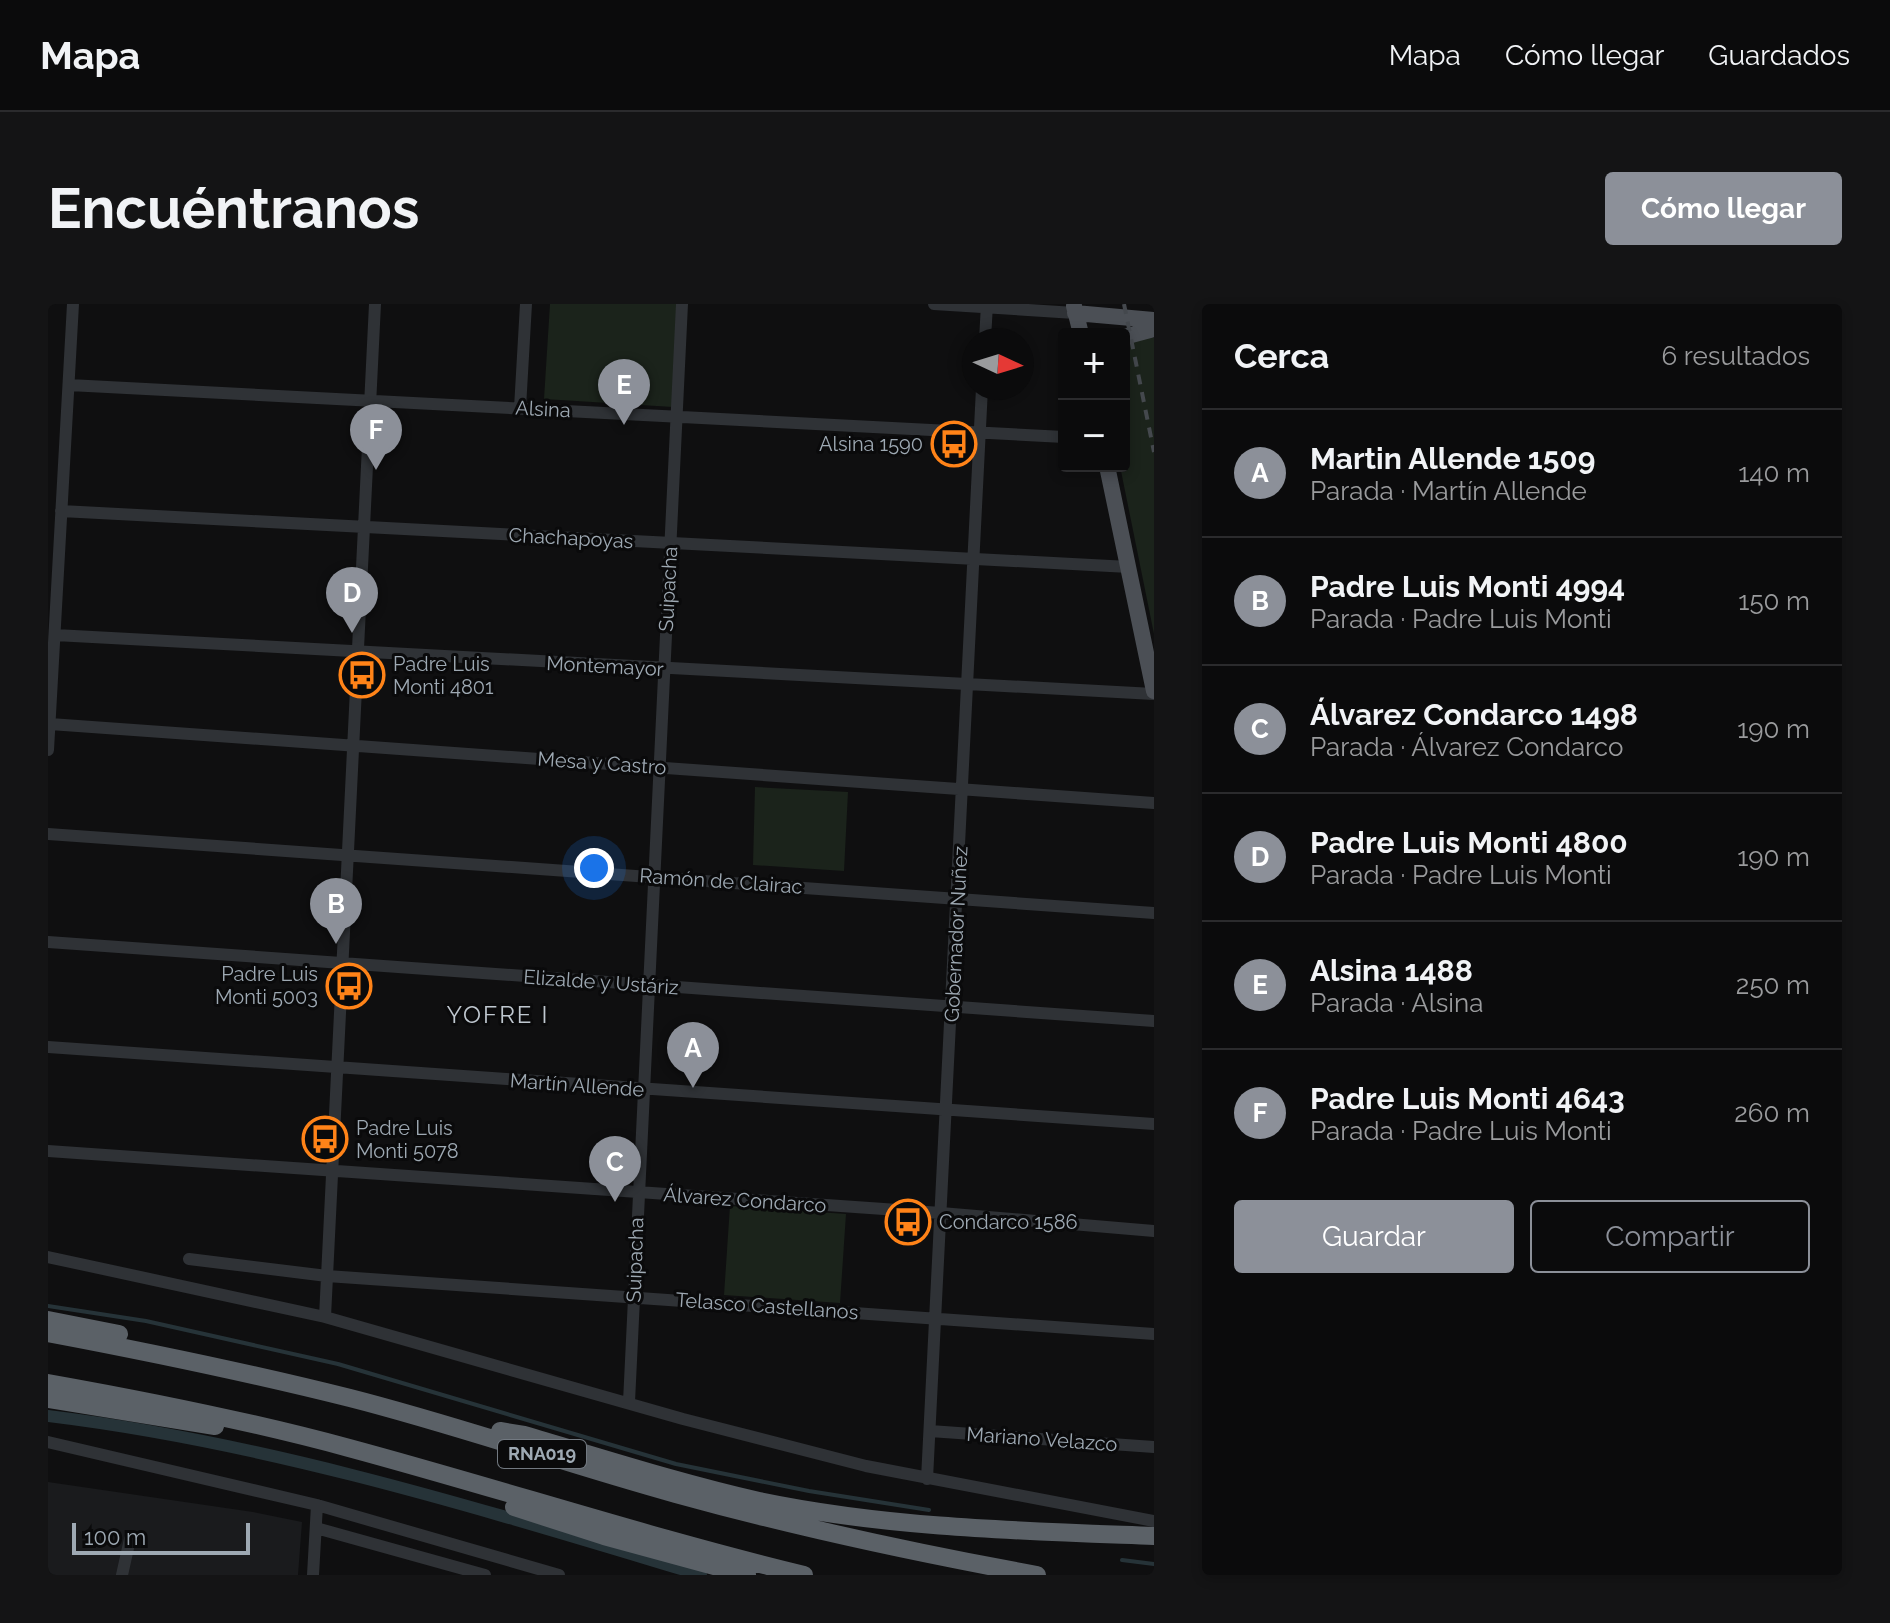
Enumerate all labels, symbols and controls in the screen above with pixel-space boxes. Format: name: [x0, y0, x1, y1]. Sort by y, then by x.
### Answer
text: Mapa: [40, 33, 140, 78]
text: Mapa: [1389, 39, 1461, 72]
text: Cómo llegar: [1505, 39, 1664, 72]
text: Guardados: [1708, 39, 1850, 72]
button: Cómo llegar: [1605, 172, 1842, 245]
text: Encuéntranos: [48, 175, 419, 241]
north arrow: [962, 328, 1034, 400]
map controls: [1058, 328, 1130, 472]
button: +: [1058, 328, 1130, 400]
text: Cerca: [1234, 336, 1329, 376]
text: 6 resultados: [1662, 341, 1810, 371]
pin: E: [598, 359, 650, 425]
street label: Alsina: [515, 396, 571, 422]
button: −: [1058, 400, 1130, 472]
pin: F: [350, 404, 402, 470]
bus stop icon: Alsina 1590: [930, 420, 978, 468]
place label: Alsina 1590: [819, 432, 923, 456]
text: Martin Allende 1509: [1310, 441, 1595, 476]
text: A: [1251, 458, 1269, 488]
text: 140 m: [1738, 458, 1810, 488]
text: Parada · Martín Allende: [1310, 476, 1587, 506]
street label: Chachapoyas: [508, 523, 634, 553]
street label: Suipacha: [654, 546, 682, 632]
pin: D: [326, 567, 378, 633]
text: Padre Luis Monti 4994: [1310, 569, 1625, 604]
text: B: [1251, 586, 1269, 616]
text: 150 m: [1738, 586, 1810, 616]
text: Parada · Padre Luis Monti: [1310, 604, 1612, 634]
bus stop icon: Padre Luis Monti 4801: [338, 651, 386, 699]
street label: Montemayor: [546, 651, 664, 681]
place label: Padre Luis Monti 4801: [393, 652, 494, 699]
text: Álvarez Condarco 1498: [1310, 697, 1638, 732]
text: C: [1251, 714, 1269, 744]
text: 190 m: [1737, 714, 1810, 744]
text: Parada · Álvarez Condarco: [1310, 732, 1623, 762]
street label: Mesa y Castro: [537, 747, 667, 779]
text: Padre Luis Monti 4800: [1310, 825, 1628, 860]
text: D: [1251, 842, 1269, 872]
text: 190 m: [1737, 842, 1810, 872]
street label: Gobernador Nuñez: [939, 845, 973, 1023]
your location: [574, 848, 614, 888]
text: Parada · Padre Luis Monti: [1310, 860, 1612, 890]
street label: Ramón de Clairac: [639, 863, 803, 899]
pin: B: [310, 878, 362, 944]
text: Alsina 1488: [1310, 953, 1473, 988]
place label: Padre Luis Monti 5003: [215, 962, 318, 1009]
bus stop icon: Padre Luis Monti 5003: [325, 962, 373, 1010]
street label: Elizalde y Ustáriz: [523, 965, 680, 999]
text: E: [1252, 970, 1268, 1000]
text: 250 m: [1736, 970, 1810, 1000]
text: Parada · Alsina: [1310, 988, 1483, 1018]
district label: YOFRE I: [446, 1000, 550, 1029]
pin: A: [667, 1022, 719, 1088]
street label: Martín Allende: [509, 1068, 645, 1102]
text: Padre Luis Monti 4643: [1310, 1081, 1625, 1116]
text: F: [1253, 1098, 1267, 1128]
text: 260 m: [1734, 1098, 1810, 1128]
bus stop icon: Padre Luis Monti 5078: [301, 1115, 349, 1163]
place label: Padre Luis Monti 5078: [356, 1116, 459, 1163]
text: Parada · Padre Luis Monti: [1310, 1116, 1612, 1146]
pin: C: [589, 1136, 641, 1202]
street label: Álvarez Condarco: [663, 1182, 827, 1218]
bus stop icon: Condarco 1586: [884, 1198, 932, 1246]
button: Guardar: [1234, 1200, 1514, 1273]
button: Compartir: [1530, 1200, 1810, 1273]
place label: Condarco 1586: [939, 1210, 1078, 1234]
street label: Suipacha: [622, 1217, 648, 1303]
street label: Telasco Castellanos: [675, 1288, 859, 1324]
street label: Mariano Velazco: [966, 1422, 1118, 1456]
road number: RNA019: [498, 1440, 586, 1468]
scale bar: [72, 1519, 250, 1555]
text: 100 m: [84, 1524, 146, 1550]

